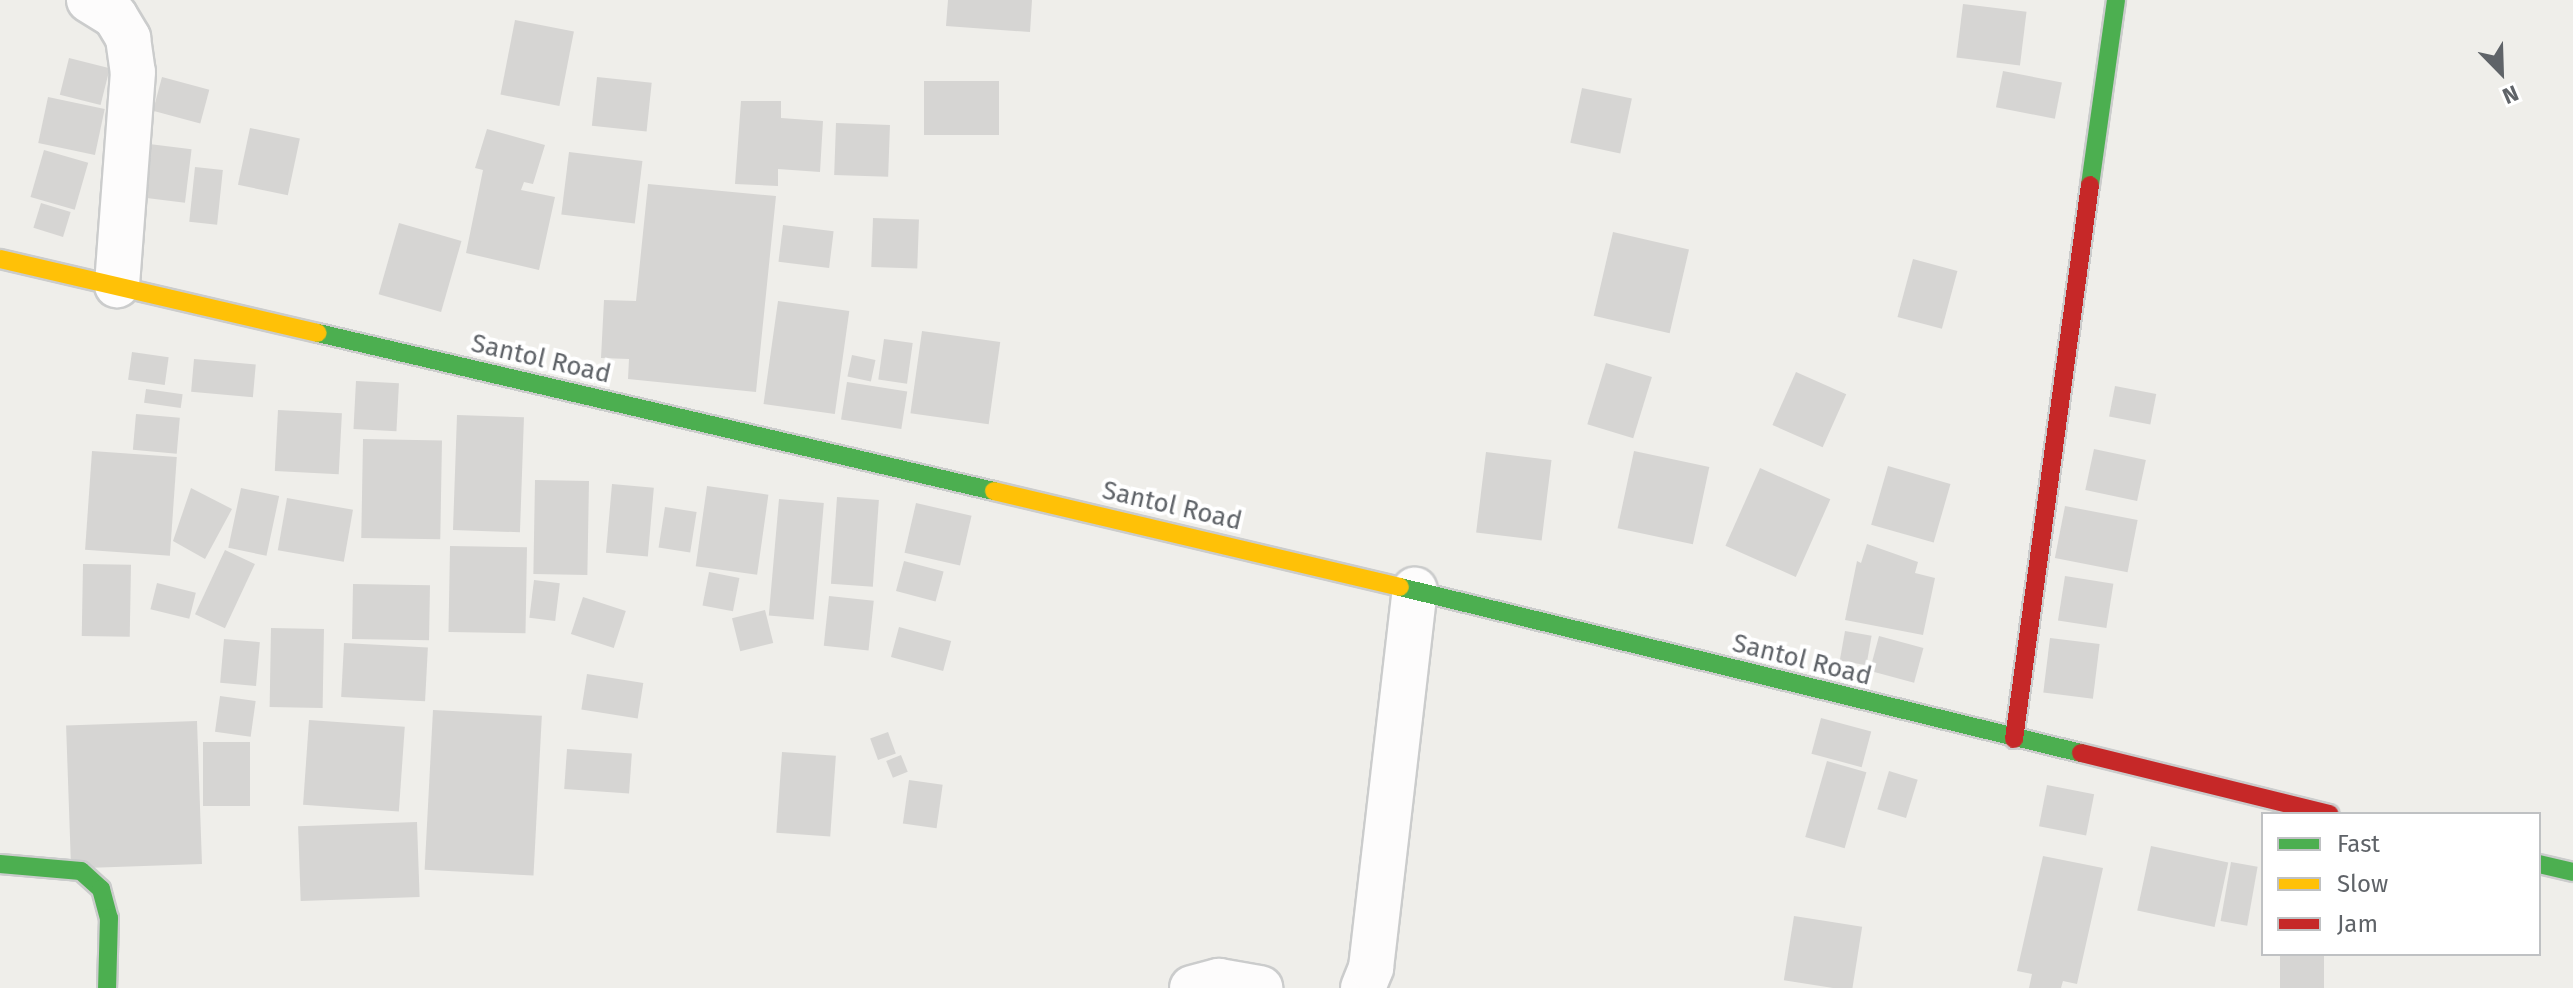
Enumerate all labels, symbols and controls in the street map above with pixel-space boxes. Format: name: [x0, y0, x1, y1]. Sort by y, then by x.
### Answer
north arrow: [2461, 32, 2541, 112]
text: N: [2499, 79, 2523, 110]
street label: Santol Road: [468, 328, 614, 390]
street label: Santol Road: [1099, 475, 1245, 537]
street label: Santol Road: [1729, 628, 1875, 692]
legend: [2261, 812, 2541, 956]
text: Fast: [2337, 830, 2380, 858]
text: Slow: [2337, 870, 2388, 898]
text: Jam: [2337, 910, 2378, 938]

